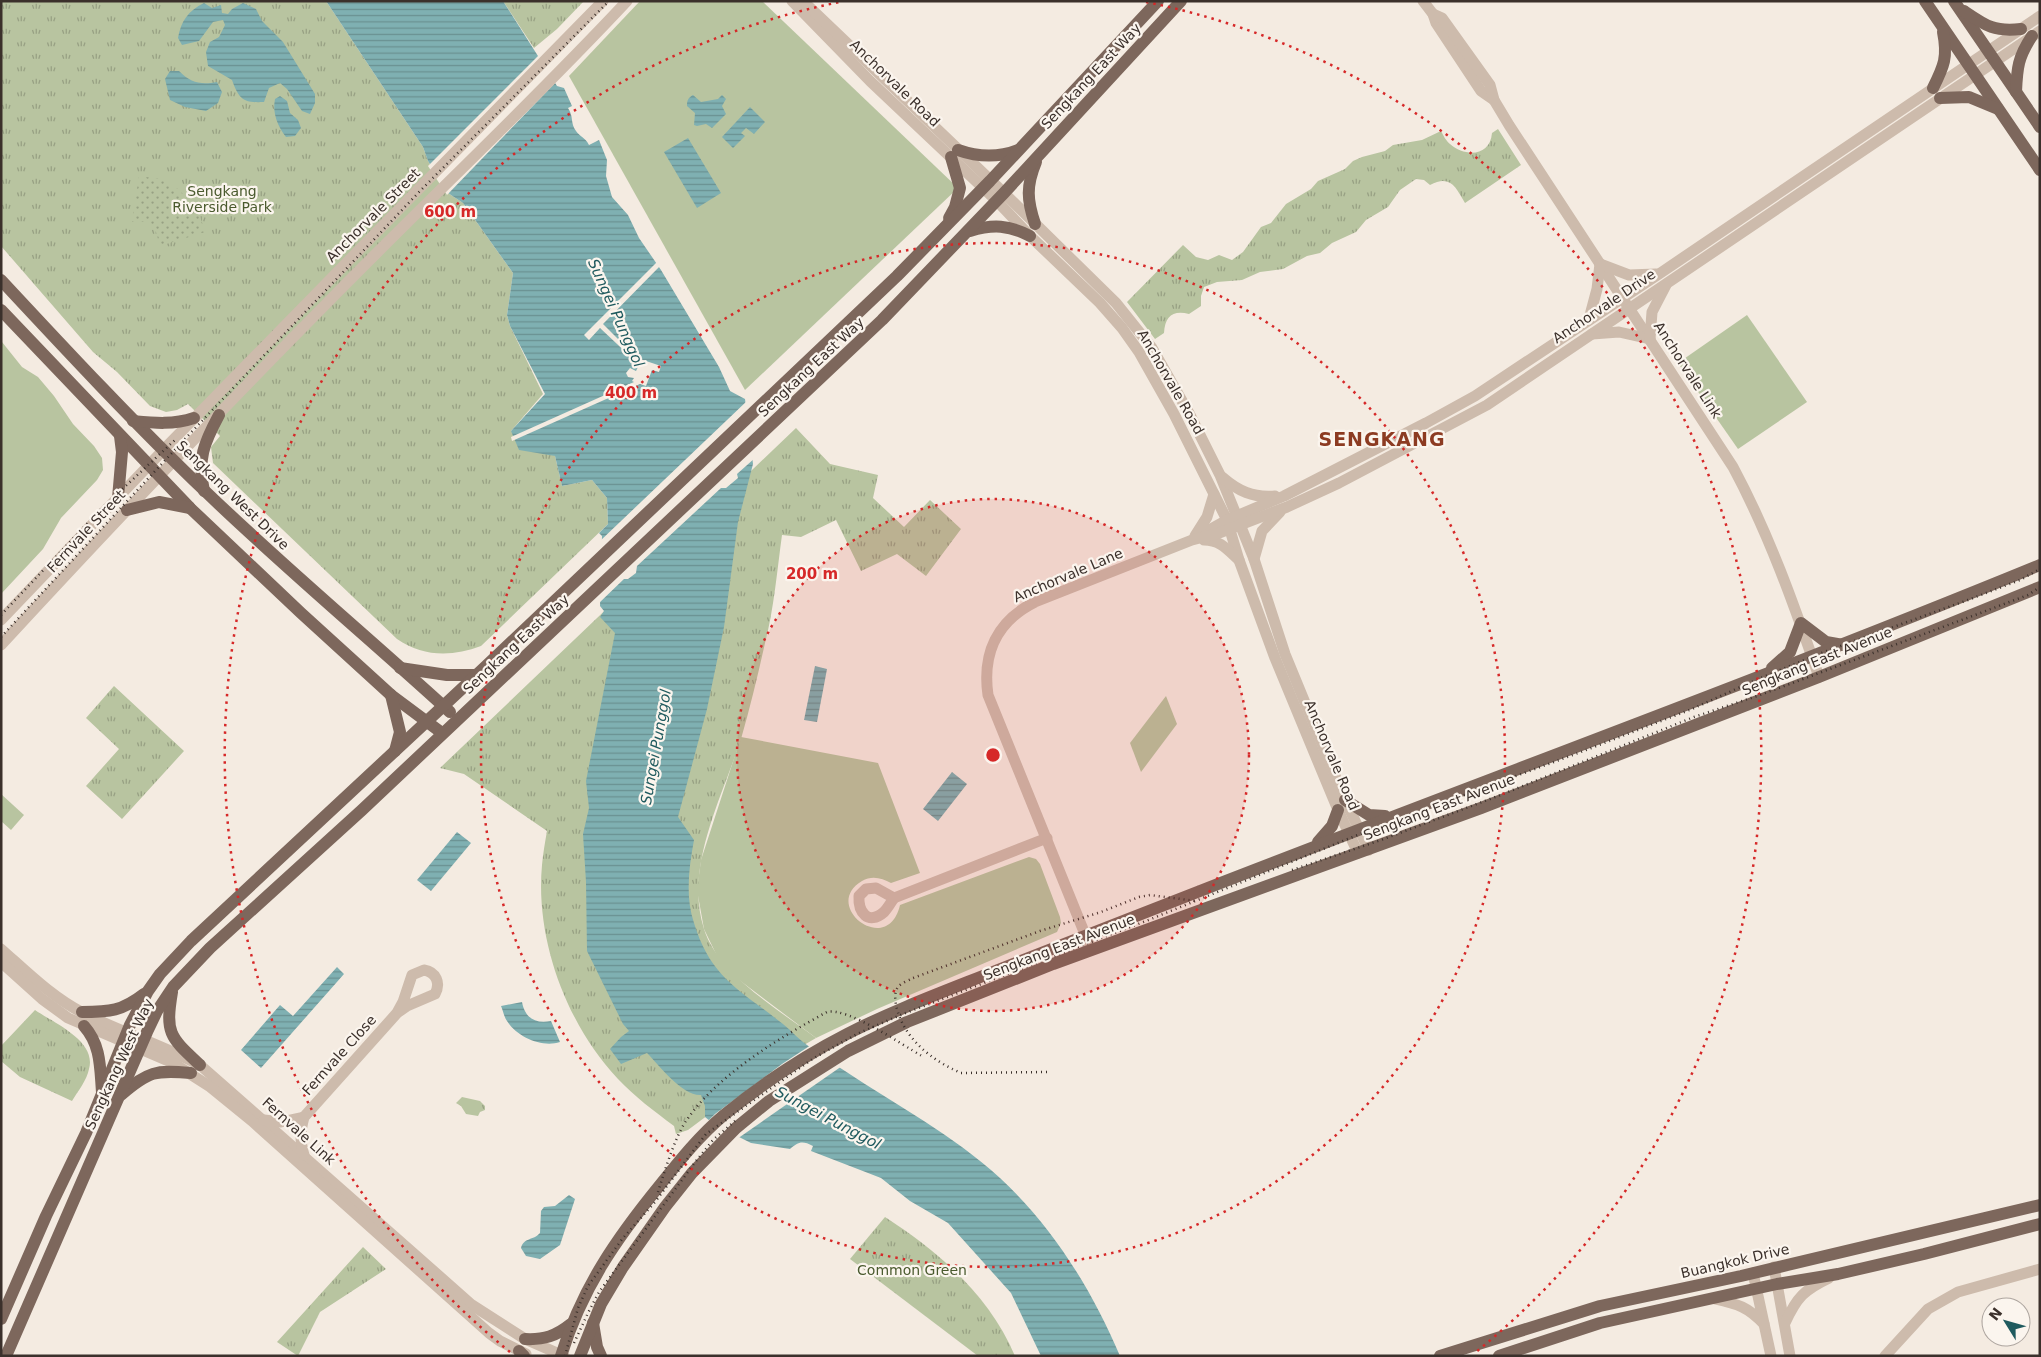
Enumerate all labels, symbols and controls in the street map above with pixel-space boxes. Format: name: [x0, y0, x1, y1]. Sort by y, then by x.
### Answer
street label: Sengkang East Way: [1038, 20, 1144, 132]
street label: Anchorvale Road: [847, 36, 943, 130]
street label: Anchorvale Street: [323, 165, 423, 265]
park label: Sengkang Riverside Park: [172, 183, 273, 215]
text: 600 m: [424, 203, 476, 221]
water label: Sungei Punggol: [584, 256, 648, 371]
street label: Anchorvale Drive: [1550, 266, 1658, 346]
street label: Sengkang East Way: [755, 314, 867, 420]
street label: Anchorvale Link: [1651, 319, 1726, 422]
street label: Anchorvale Road: [1134, 327, 1208, 437]
text: 400 m: [605, 384, 657, 402]
district label: SENGKANG: [1318, 428, 1446, 450]
street label: Sengkang West Drive: [173, 437, 293, 553]
street label: Fernvale Street: [44, 486, 129, 575]
street label: Anchorvale Lane: [1011, 545, 1125, 605]
text: 200 m: [786, 565, 838, 583]
street label: Sengkang East Way: [460, 591, 572, 697]
street label: Sengkang East Avenue: [1740, 624, 1894, 698]
water label: Sungei Punggol: [637, 687, 675, 806]
street label: Anchorvale Road: [1302, 697, 1362, 813]
centre of rings: [984, 746, 1002, 764]
street label: Sengkang East Avenue: [1361, 771, 1517, 843]
street label: Sengkang East Avenue: [981, 911, 1137, 983]
street label: Sengkang West Way: [82, 996, 156, 1132]
street label: Fernvale Close: [299, 1012, 379, 1098]
water label: Sungei Punggol: [772, 1083, 884, 1154]
street label: Fernvale Link: [259, 1094, 339, 1169]
street label: Buangkok Drive: [1679, 1241, 1791, 1281]
park label: Common Green: [857, 1262, 967, 1278]
north arrow: [1981, 1297, 2031, 1347]
text: N: [1986, 1305, 2006, 1324]

